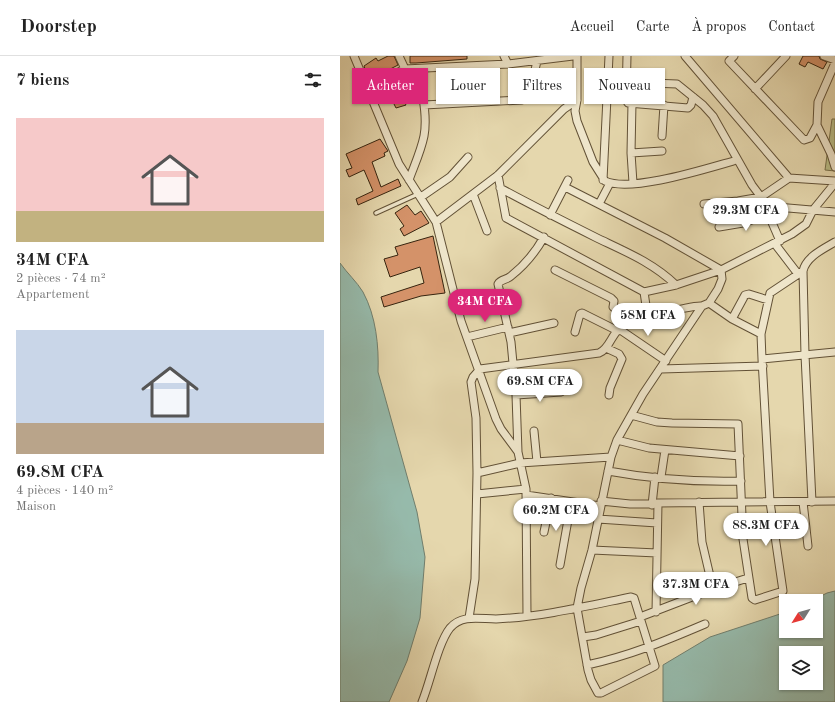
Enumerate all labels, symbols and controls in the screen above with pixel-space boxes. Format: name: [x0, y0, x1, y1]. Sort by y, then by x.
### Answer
text: Doorstep: [20, 18, 97, 37]
text: Accueil: [570, 20, 614, 34]
text: Carte: [636, 20, 669, 34]
text: À propos: [691, 20, 746, 34]
text: Contact: [768, 20, 815, 34]
chip: Acheter: [352, 68, 428, 104]
chip: Louer: [436, 68, 500, 104]
chip: Filtres: [508, 68, 576, 104]
chip: Nouveau: [584, 68, 665, 104]
icon: filters: [302, 69, 324, 91]
text: 7 biens: [16, 72, 69, 89]
icon: home: [134, 144, 206, 216]
pin: 29.3M CFA: [700, 198, 792, 232]
text: 29.3M CFA: [712, 204, 780, 217]
text: 34M CFA: [16, 252, 90, 269]
text: 2 pièces · 74 m²: [16, 272, 106, 285]
text: Appartement: [16, 288, 90, 301]
pin: 34M CFA: [448, 289, 522, 323]
text: 34M CFA: [457, 295, 513, 308]
pin: 58M CFA: [611, 303, 685, 337]
text: 58M CFA: [620, 309, 676, 322]
icon: home: [134, 356, 206, 428]
pin: 69.8M CFA: [494, 369, 586, 403]
text: 69.8M CFA: [506, 375, 574, 388]
text: 69.8M CFA: [16, 464, 104, 481]
text: 4 pièces · 140 m²: [16, 484, 113, 497]
pin: 60.2M CFA: [510, 498, 602, 532]
text: Maison: [16, 500, 56, 513]
text: 60.2M CFA: [522, 504, 590, 517]
pin: 88.3M CFA: [720, 513, 812, 547]
text: 88.3M CFA: [732, 519, 800, 532]
pin: 37.3M CFA: [650, 572, 742, 606]
text: 37.3M CFA: [662, 578, 730, 591]
north arrow: [779, 594, 823, 638]
map controls: [779, 594, 823, 690]
button: layers: [779, 646, 823, 690]

